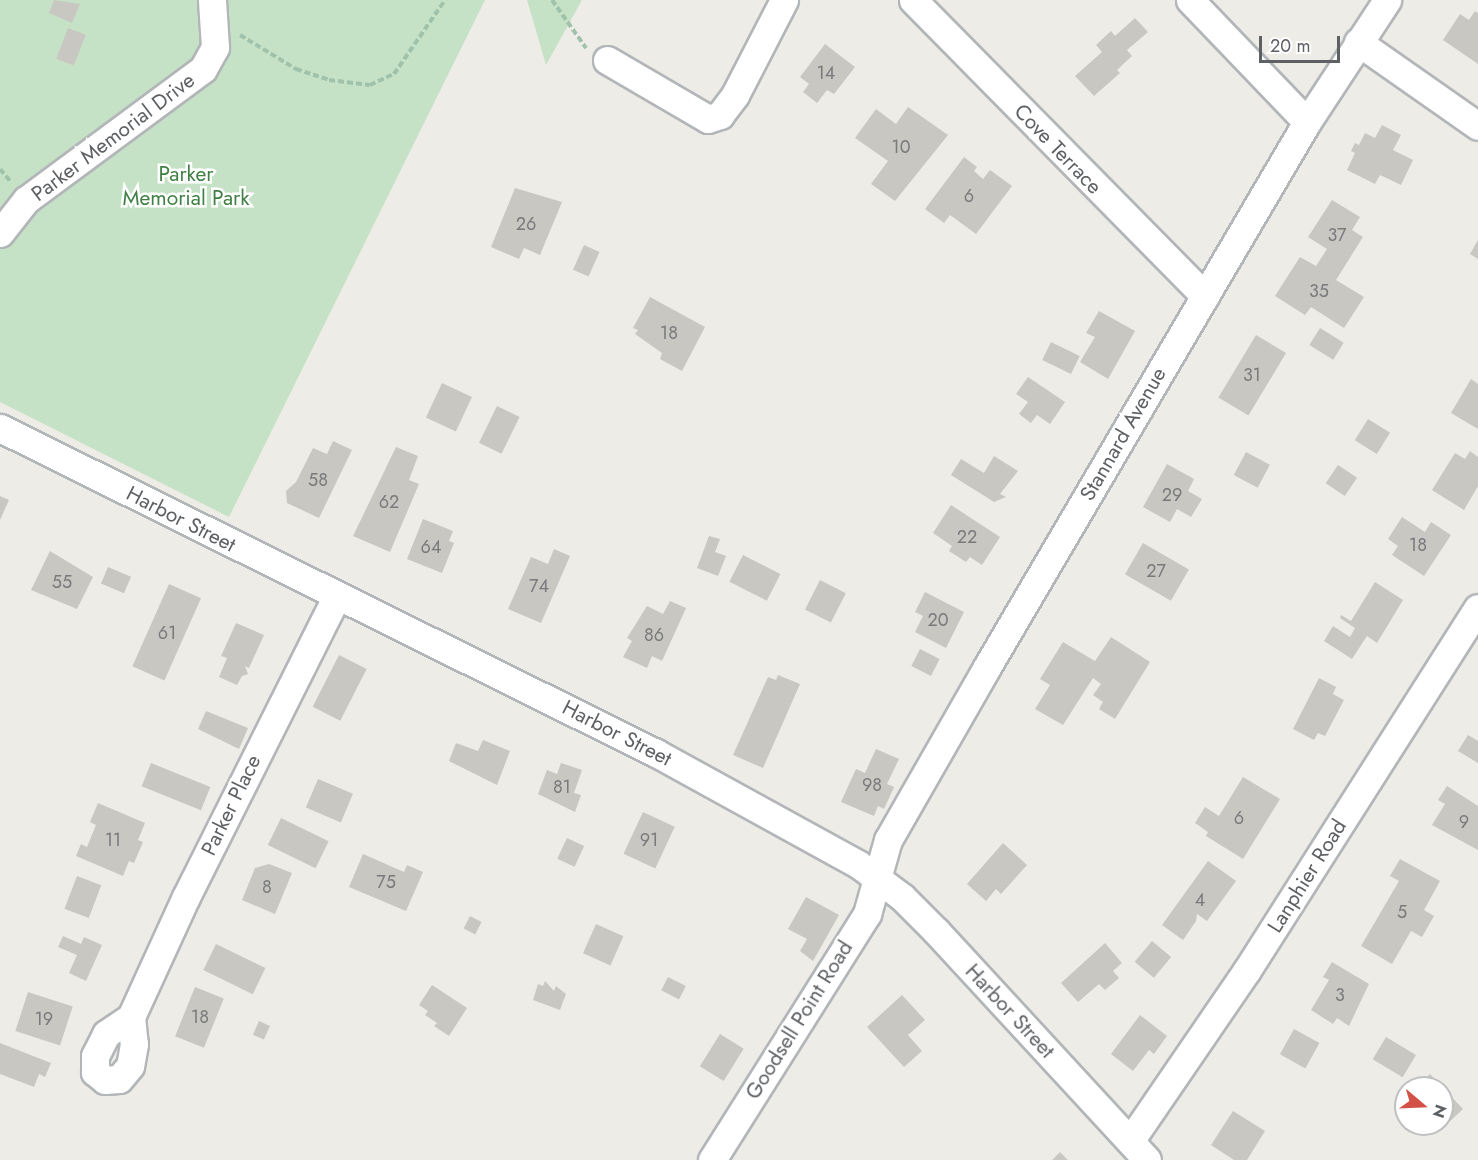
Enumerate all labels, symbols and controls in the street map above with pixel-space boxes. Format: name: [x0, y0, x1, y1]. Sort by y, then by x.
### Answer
scale bar: [1262, 24, 1343, 62]
text: 20 m: [1270, 33, 1310, 59]
house number: 14: [817, 62, 835, 84]
street label: Parker Memorial Drive: [26, 67, 200, 207]
street label: Cove Terrace: [1009, 99, 1107, 199]
house number: 10: [892, 136, 910, 158]
park label: Parker Memorial Park: [123, 161, 249, 211]
house number: 6: [964, 185, 974, 207]
house number: 26: [516, 213, 536, 235]
house number: 37: [1327, 224, 1347, 246]
house number: 35: [1309, 280, 1329, 302]
house number: 18: [660, 322, 678, 344]
street label: Stannard Avenue: [1075, 363, 1171, 505]
house number: 31: [1243, 364, 1261, 386]
house number: 58: [308, 469, 328, 491]
street label: Harbor Street: [122, 481, 240, 557]
house number: 29: [1162, 484, 1182, 506]
house number: 62: [379, 491, 399, 513]
house number: 22: [957, 526, 977, 548]
house number: 18: [1409, 534, 1427, 556]
house number: 64: [421, 536, 441, 558]
house number: 27: [1146, 560, 1166, 582]
house number: 55: [52, 571, 72, 593]
house number: 74: [529, 575, 549, 597]
house number: 20: [927, 609, 949, 631]
house number: 61: [158, 622, 176, 644]
house number: 86: [644, 624, 664, 646]
street label: Harbor Street: [558, 695, 676, 771]
street label: Parker Place: [196, 751, 266, 859]
house number: 98: [862, 774, 882, 796]
house number: 81: [553, 776, 571, 798]
house number: 6: [1234, 807, 1244, 829]
house number: 9: [1459, 811, 1469, 833]
street label: Lanphier Road: [1262, 815, 1352, 937]
house number: 11: [105, 829, 121, 851]
house number: 91: [640, 829, 658, 851]
house number: 75: [376, 871, 396, 893]
house number: 8: [262, 876, 272, 898]
house number: 4: [1195, 889, 1205, 911]
house number: 5: [1397, 901, 1407, 923]
street label: Goodsell Point Road: [740, 936, 858, 1104]
street label: Harbor Street: [960, 959, 1060, 1063]
house number: 3: [1335, 984, 1345, 1006]
house number: 18: [191, 1006, 209, 1028]
house number: 19: [35, 1008, 53, 1030]
north arrow: [1394, 1076, 1454, 1136]
text: N: [1427, 1102, 1453, 1121]

